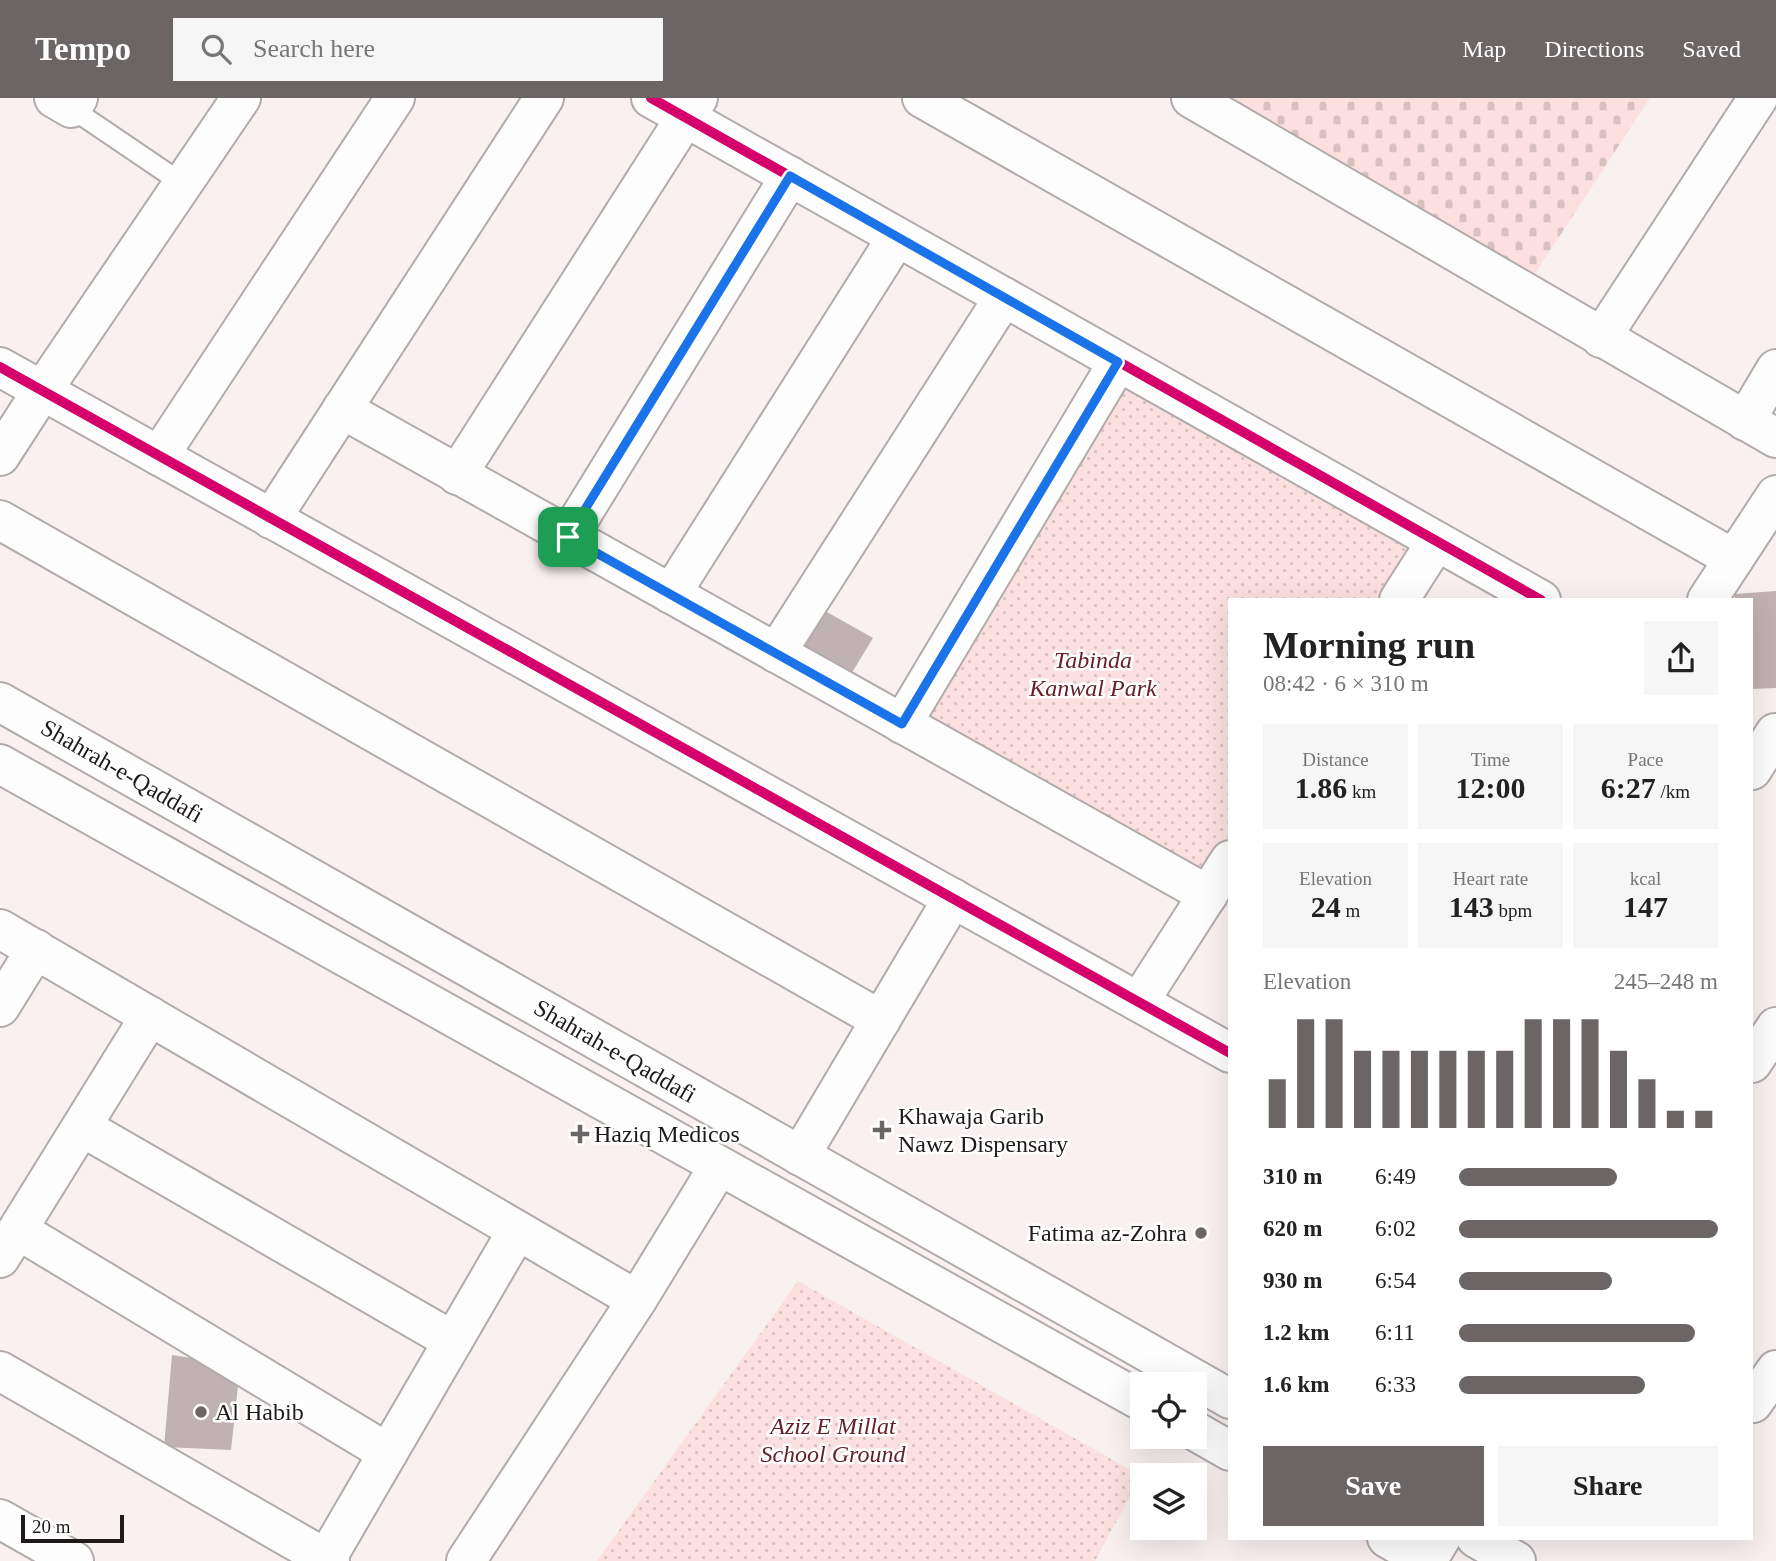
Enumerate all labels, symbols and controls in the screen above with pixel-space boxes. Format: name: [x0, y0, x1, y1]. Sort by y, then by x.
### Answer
search box: [173, 18, 663, 81]
icon: search: [197, 30, 235, 68]
text: Tempo: [35, 31, 131, 67]
text: Search here: [253, 34, 375, 63]
text: Map: [1462, 36, 1506, 62]
text: Directions: [1544, 36, 1644, 62]
text: Saved: [1682, 36, 1741, 62]
pin: [538, 507, 598, 567]
icon: arrive: [549, 518, 587, 556]
button: share: [1644, 621, 1718, 695]
text: Morning run: [1263, 624, 1475, 666]
park label: Tabinda Kanwal Park: [1028, 647, 1157, 701]
text: 08:42 · 6 × 310 m: [1263, 671, 1429, 696]
street label: Shahrah-e-Qaddafi: [36, 714, 208, 828]
text: Distance: [1302, 749, 1369, 770]
text: Time: [1471, 749, 1510, 770]
text: Pace: [1628, 749, 1663, 770]
text: 1.86: [1295, 771, 1347, 804]
text: 12:00: [1456, 771, 1526, 804]
text: 6:27: [1601, 771, 1656, 804]
text: km: [1347, 781, 1376, 802]
text: /km: [1656, 781, 1690, 802]
text: Elevation: [1299, 868, 1372, 889]
text: Heart rate: [1453, 868, 1528, 889]
text: kcal: [1630, 868, 1661, 889]
text: 24: [1311, 890, 1341, 923]
text: 143: [1449, 890, 1494, 923]
text: 147: [1623, 890, 1668, 923]
text: m: [1341, 900, 1360, 921]
text: bpm: [1494, 900, 1532, 921]
text: Elevation: [1263, 969, 1351, 994]
text: 245–248 m: [1614, 969, 1718, 994]
street label: Shahrah-e-Qaddafi: [529, 994, 701, 1108]
place label: Khawaja Garib Nawz Dispensary: [898, 1103, 1068, 1157]
marker: Khawaja Garib Nawz Dispensary: [872, 1120, 892, 1140]
place label: Haziq Medicos: [594, 1121, 740, 1147]
marker: Haziq Medicos: [572, 1126, 588, 1142]
text: 310 m: [1263, 1164, 1322, 1189]
text: 6:49: [1375, 1164, 1416, 1189]
text: 620 m: [1263, 1216, 1322, 1241]
text: 6:02: [1375, 1216, 1416, 1241]
place label: Fatima az-Zohra: [1028, 1220, 1187, 1246]
marker: Fatima az-Zohra: [1193, 1225, 1209, 1241]
text: 930 m: [1263, 1268, 1322, 1293]
text: 6:54: [1375, 1268, 1416, 1293]
text: 1.2 km: [1263, 1320, 1329, 1345]
text: 6:11: [1375, 1320, 1415, 1345]
map controls: [1130, 1372, 1207, 1540]
button: locate: [1130, 1372, 1207, 1449]
text: 1.6 km: [1263, 1372, 1329, 1397]
text: 6:33: [1375, 1372, 1416, 1397]
place label: Al Habib: [215, 1399, 304, 1425]
marker: Al Habib: [193, 1404, 209, 1420]
park label: Aziz E Millat School Ground: [760, 1413, 907, 1467]
button: Save: [1263, 1446, 1484, 1526]
button: Share: [1498, 1446, 1718, 1526]
button: layers: [1130, 1463, 1207, 1540]
scale bar: [21, 1512, 124, 1544]
text: 20 m: [32, 1516, 71, 1537]

